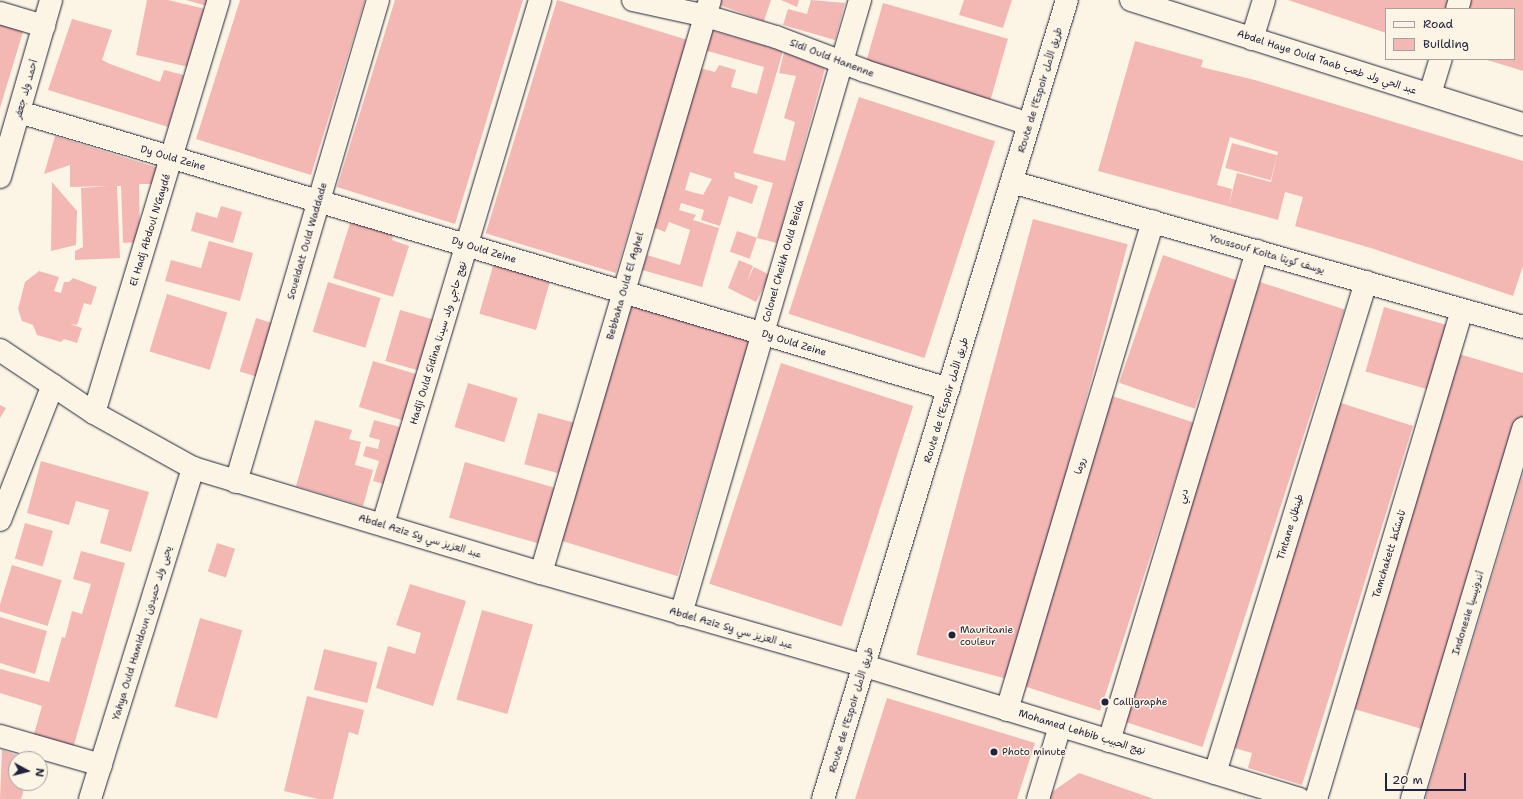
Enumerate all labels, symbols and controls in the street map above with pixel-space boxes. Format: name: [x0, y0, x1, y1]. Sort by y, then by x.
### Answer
legend: [1385, 8, 1515, 60]
text: Road: [1423, 16, 1453, 32]
street label: Route de l’Espoir طريق الأمل: [1015, 26, 1065, 154]
street label: Abdel Haye Ould Taab عبد الحي ولد طعب: [1236, 27, 1418, 97]
street label: Sidi Ould Hanenne: [788, 36, 876, 80]
text: Building: [1423, 36, 1469, 52]
street label: أحمد ولد جعفر: [12, 58, 40, 120]
street label: Dy Ould Zeine: [139, 143, 207, 173]
street label: El Hadj Abdoul N'Gaydé: [127, 172, 173, 288]
street label: Soueidatt Ould Waddade: [284, 181, 330, 301]
street label: Colonel Cheikh Ould Beida: [760, 198, 806, 324]
street label: Bebbaha Ould El Aghel: [604, 231, 646, 341]
street label: Youssouf Koita يوسف كويتا: [1208, 232, 1326, 276]
street label: Dy Ould Zeine: [450, 234, 518, 266]
street label: Hadji Ould Sidina نهج حاجي ولد سيدنا: [407, 260, 469, 426]
street label: Dy Ould Zeine: [760, 327, 828, 359]
street label: Route de l’Espoir طريق الأمل: [921, 336, 971, 464]
street label: روما: [1072, 456, 1088, 476]
street label: دبي: [1175, 487, 1191, 505]
street label: Tintane طينطان: [1274, 493, 1306, 561]
street label: Tamchakett تامشكط: [1370, 509, 1408, 599]
street label: Abdel Aziz Sy عبد العزيز سي: [357, 512, 483, 560]
street label: Yahya Ould Hamidoun يحيى ولد حميدون: [110, 544, 174, 722]
street label: Indonesie أندونيسيا: [1450, 570, 1486, 656]
street label: Abdel Aziz Sy عبد العزيز سي: [668, 605, 794, 651]
place label: Mauritanie couleur: [960, 623, 1013, 646]
marker: Mauritanie couleur: [947, 630, 957, 640]
street label: Route de l’Espoir طريق الأمل: [826, 646, 876, 774]
place label: Calligraphe: [1113, 696, 1167, 708]
marker: Calligraphe: [1100, 697, 1110, 707]
street label: Mohamed Lehbib نهج الحبيب: [1017, 707, 1147, 757]
place label: Photo minute: [1002, 746, 1066, 758]
marker: Photo minute: [989, 747, 999, 757]
north arrow: [8, 751, 48, 791]
scale bar: [1387, 765, 1468, 791]
text: N: [31, 767, 47, 778]
text: 20 m: [1392, 772, 1423, 788]

